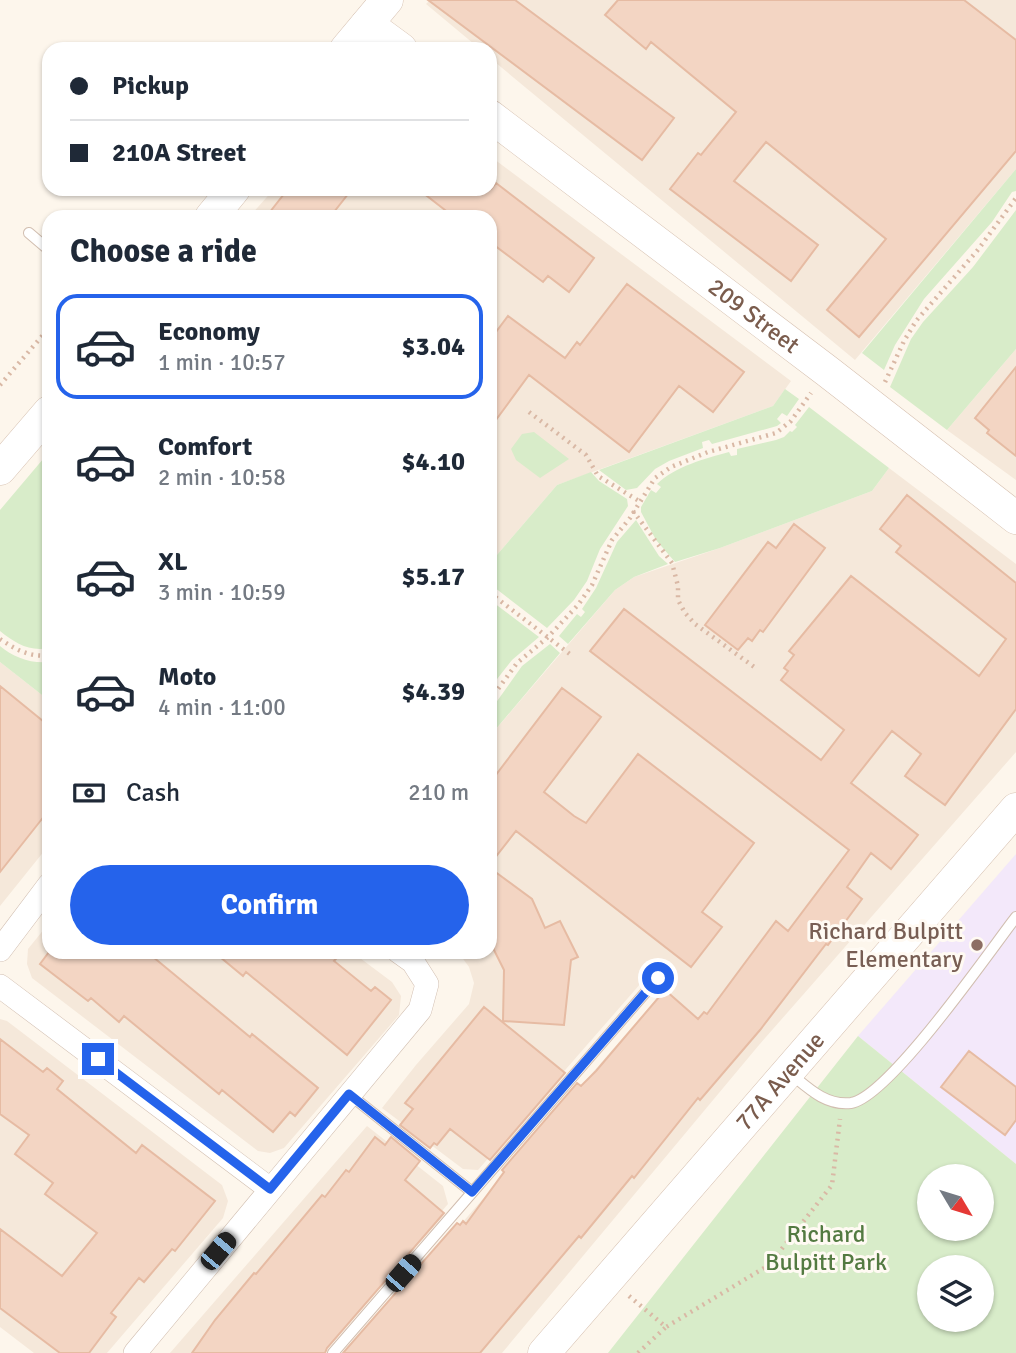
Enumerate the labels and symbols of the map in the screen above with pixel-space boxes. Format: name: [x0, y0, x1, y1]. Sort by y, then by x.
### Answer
street label: 209 Street: [702, 272, 806, 360]
place label: Richard Bulpitt Elementary: [808, 916, 963, 974]
marker: Richard Bulpitt Elementary: [969, 937, 985, 953]
route start: [642, 962, 674, 994]
street label: 77A Avenue: [729, 1026, 831, 1137]
route end: [82, 1043, 114, 1075]
north arrow: [917, 1164, 994, 1241]
park label: Richard Bulpitt Park: [765, 1219, 887, 1277]
car: [197, 1228, 240, 1274]
car: [382, 1250, 425, 1296]

